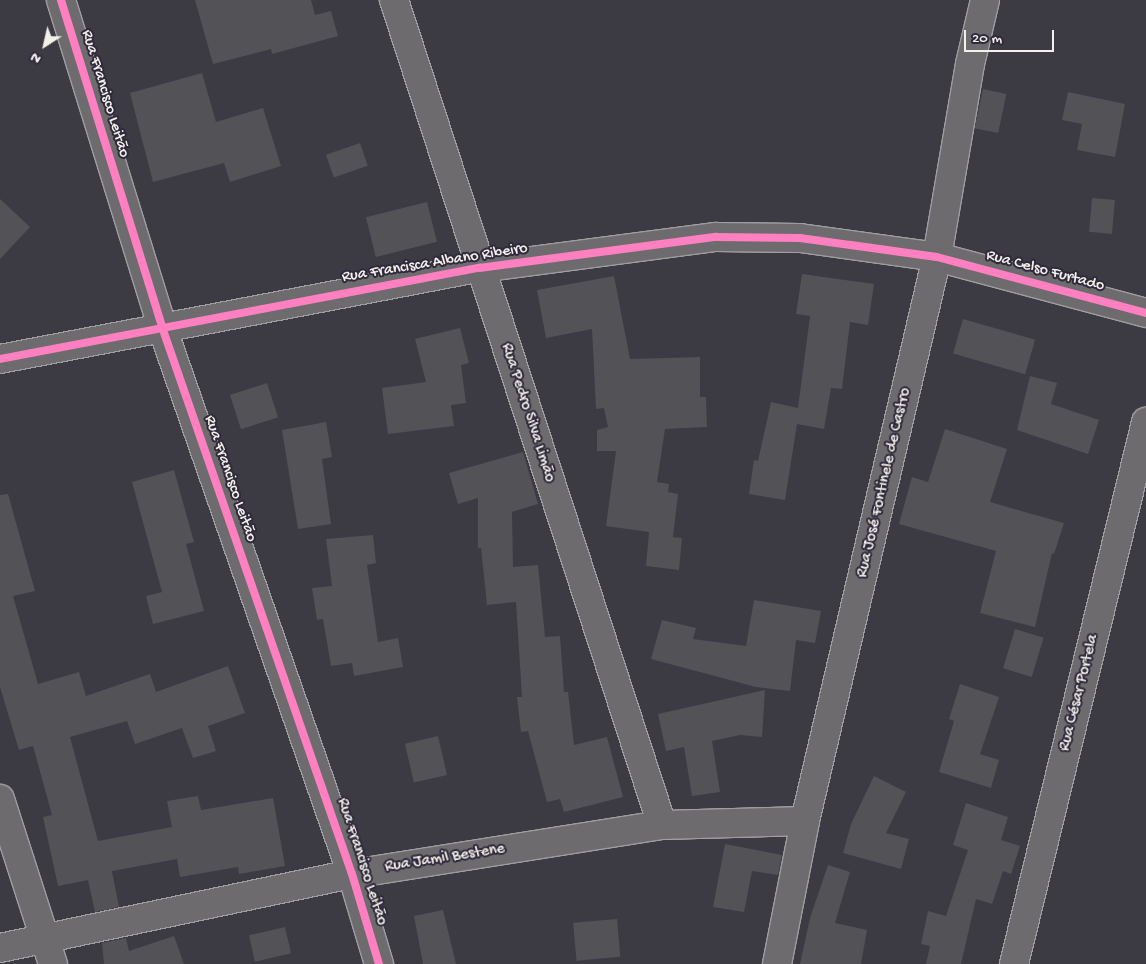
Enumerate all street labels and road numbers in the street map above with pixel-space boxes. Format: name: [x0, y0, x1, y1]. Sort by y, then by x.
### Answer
street label: Rua Francisco Leitão: [75, 28, 133, 160]
street label: Rua Francisca Albano Ribeiro: [341, 240, 529, 288]
street label: Rua Celso Furtado: [984, 247, 1106, 297]
street label: Rua Pedro Silva Limão: [495, 341, 559, 485]
street label: Rua José Fontinele de Castro: [854, 386, 916, 580]
street label: Rua Francisco Leitão: [198, 413, 260, 545]
street label: Rua César Portela: [1056, 633, 1104, 753]
street label: Rua Francisco Leitão: [331, 796, 391, 928]
street label: Rua Jamil Bestene: [384, 840, 506, 878]

